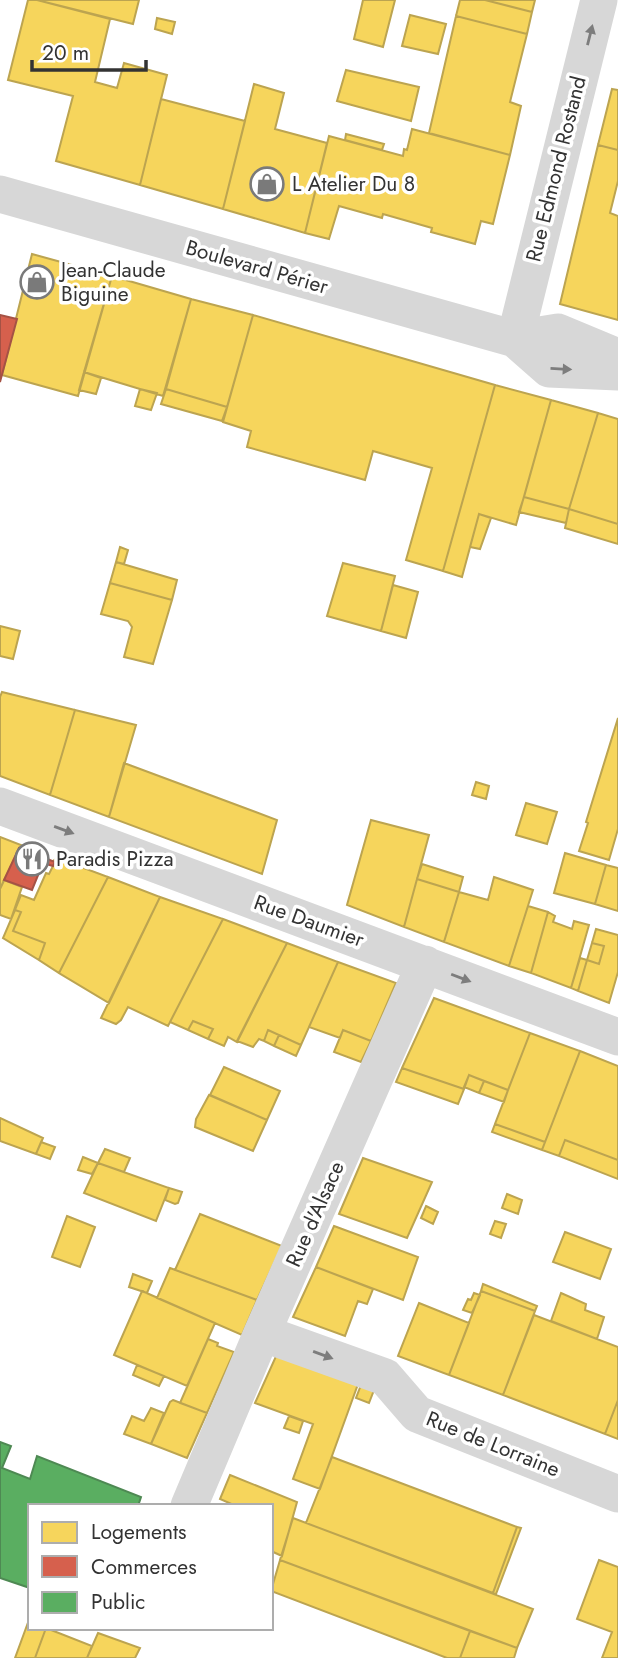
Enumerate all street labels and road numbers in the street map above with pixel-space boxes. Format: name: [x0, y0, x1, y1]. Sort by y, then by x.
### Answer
street label: Rue Edmond Rostand: [518, 73, 594, 265]
street label: Boulevard Périer: [182, 232, 332, 302]
street label: Rue Daumier: [250, 887, 369, 955]
street label: Rue d'Alsace: [278, 1156, 352, 1272]
street label: Rue de Lorraine: [422, 1404, 564, 1485]

